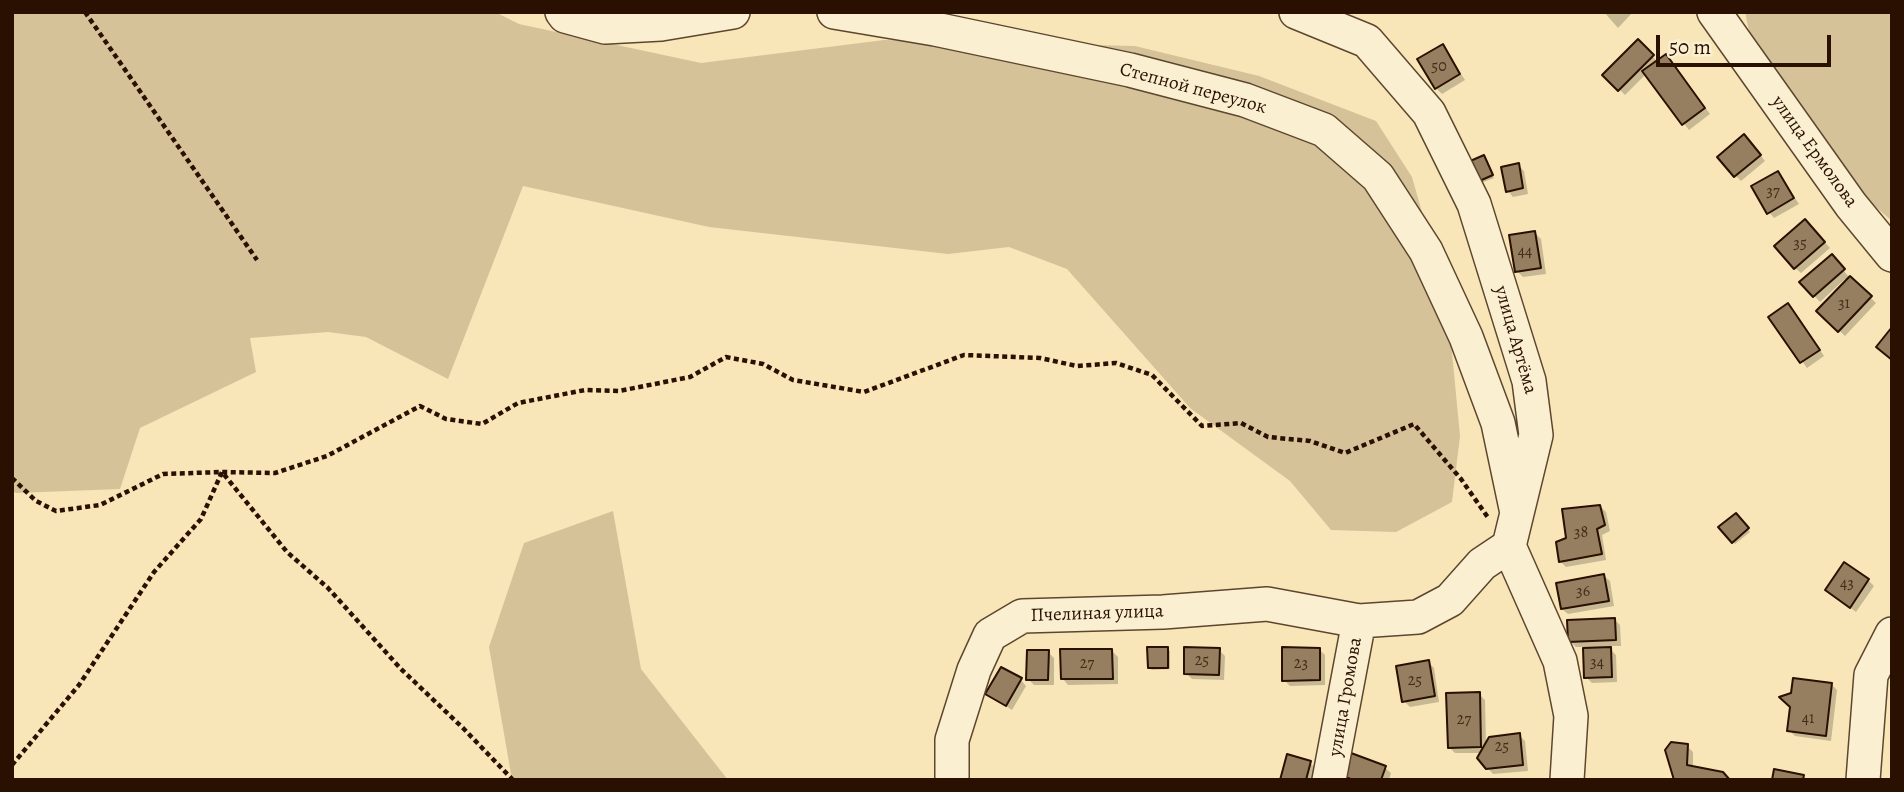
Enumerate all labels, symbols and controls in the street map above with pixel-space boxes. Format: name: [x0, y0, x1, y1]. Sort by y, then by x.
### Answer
scale bar: [1659, 21, 1834, 65]
text: 50 m: [1669, 33, 1711, 61]
house number: 50: [1431, 57, 1447, 77]
street label: Степной переулок: [1117, 58, 1269, 120]
street label: улица Ермолова: [1766, 92, 1862, 212]
house number: 37: [1766, 182, 1780, 202]
house number: 35: [1793, 234, 1807, 254]
house number: 44: [1518, 242, 1532, 262]
street label: улица Артёма: [1489, 283, 1541, 397]
house number: 31: [1838, 294, 1850, 314]
house number: 38: [1574, 523, 1588, 543]
house number: 43: [1840, 574, 1854, 594]
house number: 36: [1576, 582, 1590, 602]
street label: Пчелиная улица: [1030, 600, 1164, 628]
street label: улица Громова: [1324, 636, 1368, 758]
house number: 25: [1195, 651, 1209, 671]
house number: 34: [1590, 653, 1604, 673]
house number: 27: [1080, 654, 1094, 674]
house number: 23: [1294, 654, 1308, 674]
house number: 25: [1408, 671, 1422, 691]
house number: 41: [1802, 709, 1814, 729]
house number: 27: [1457, 710, 1471, 730]
house number: 25: [1495, 737, 1509, 757]

